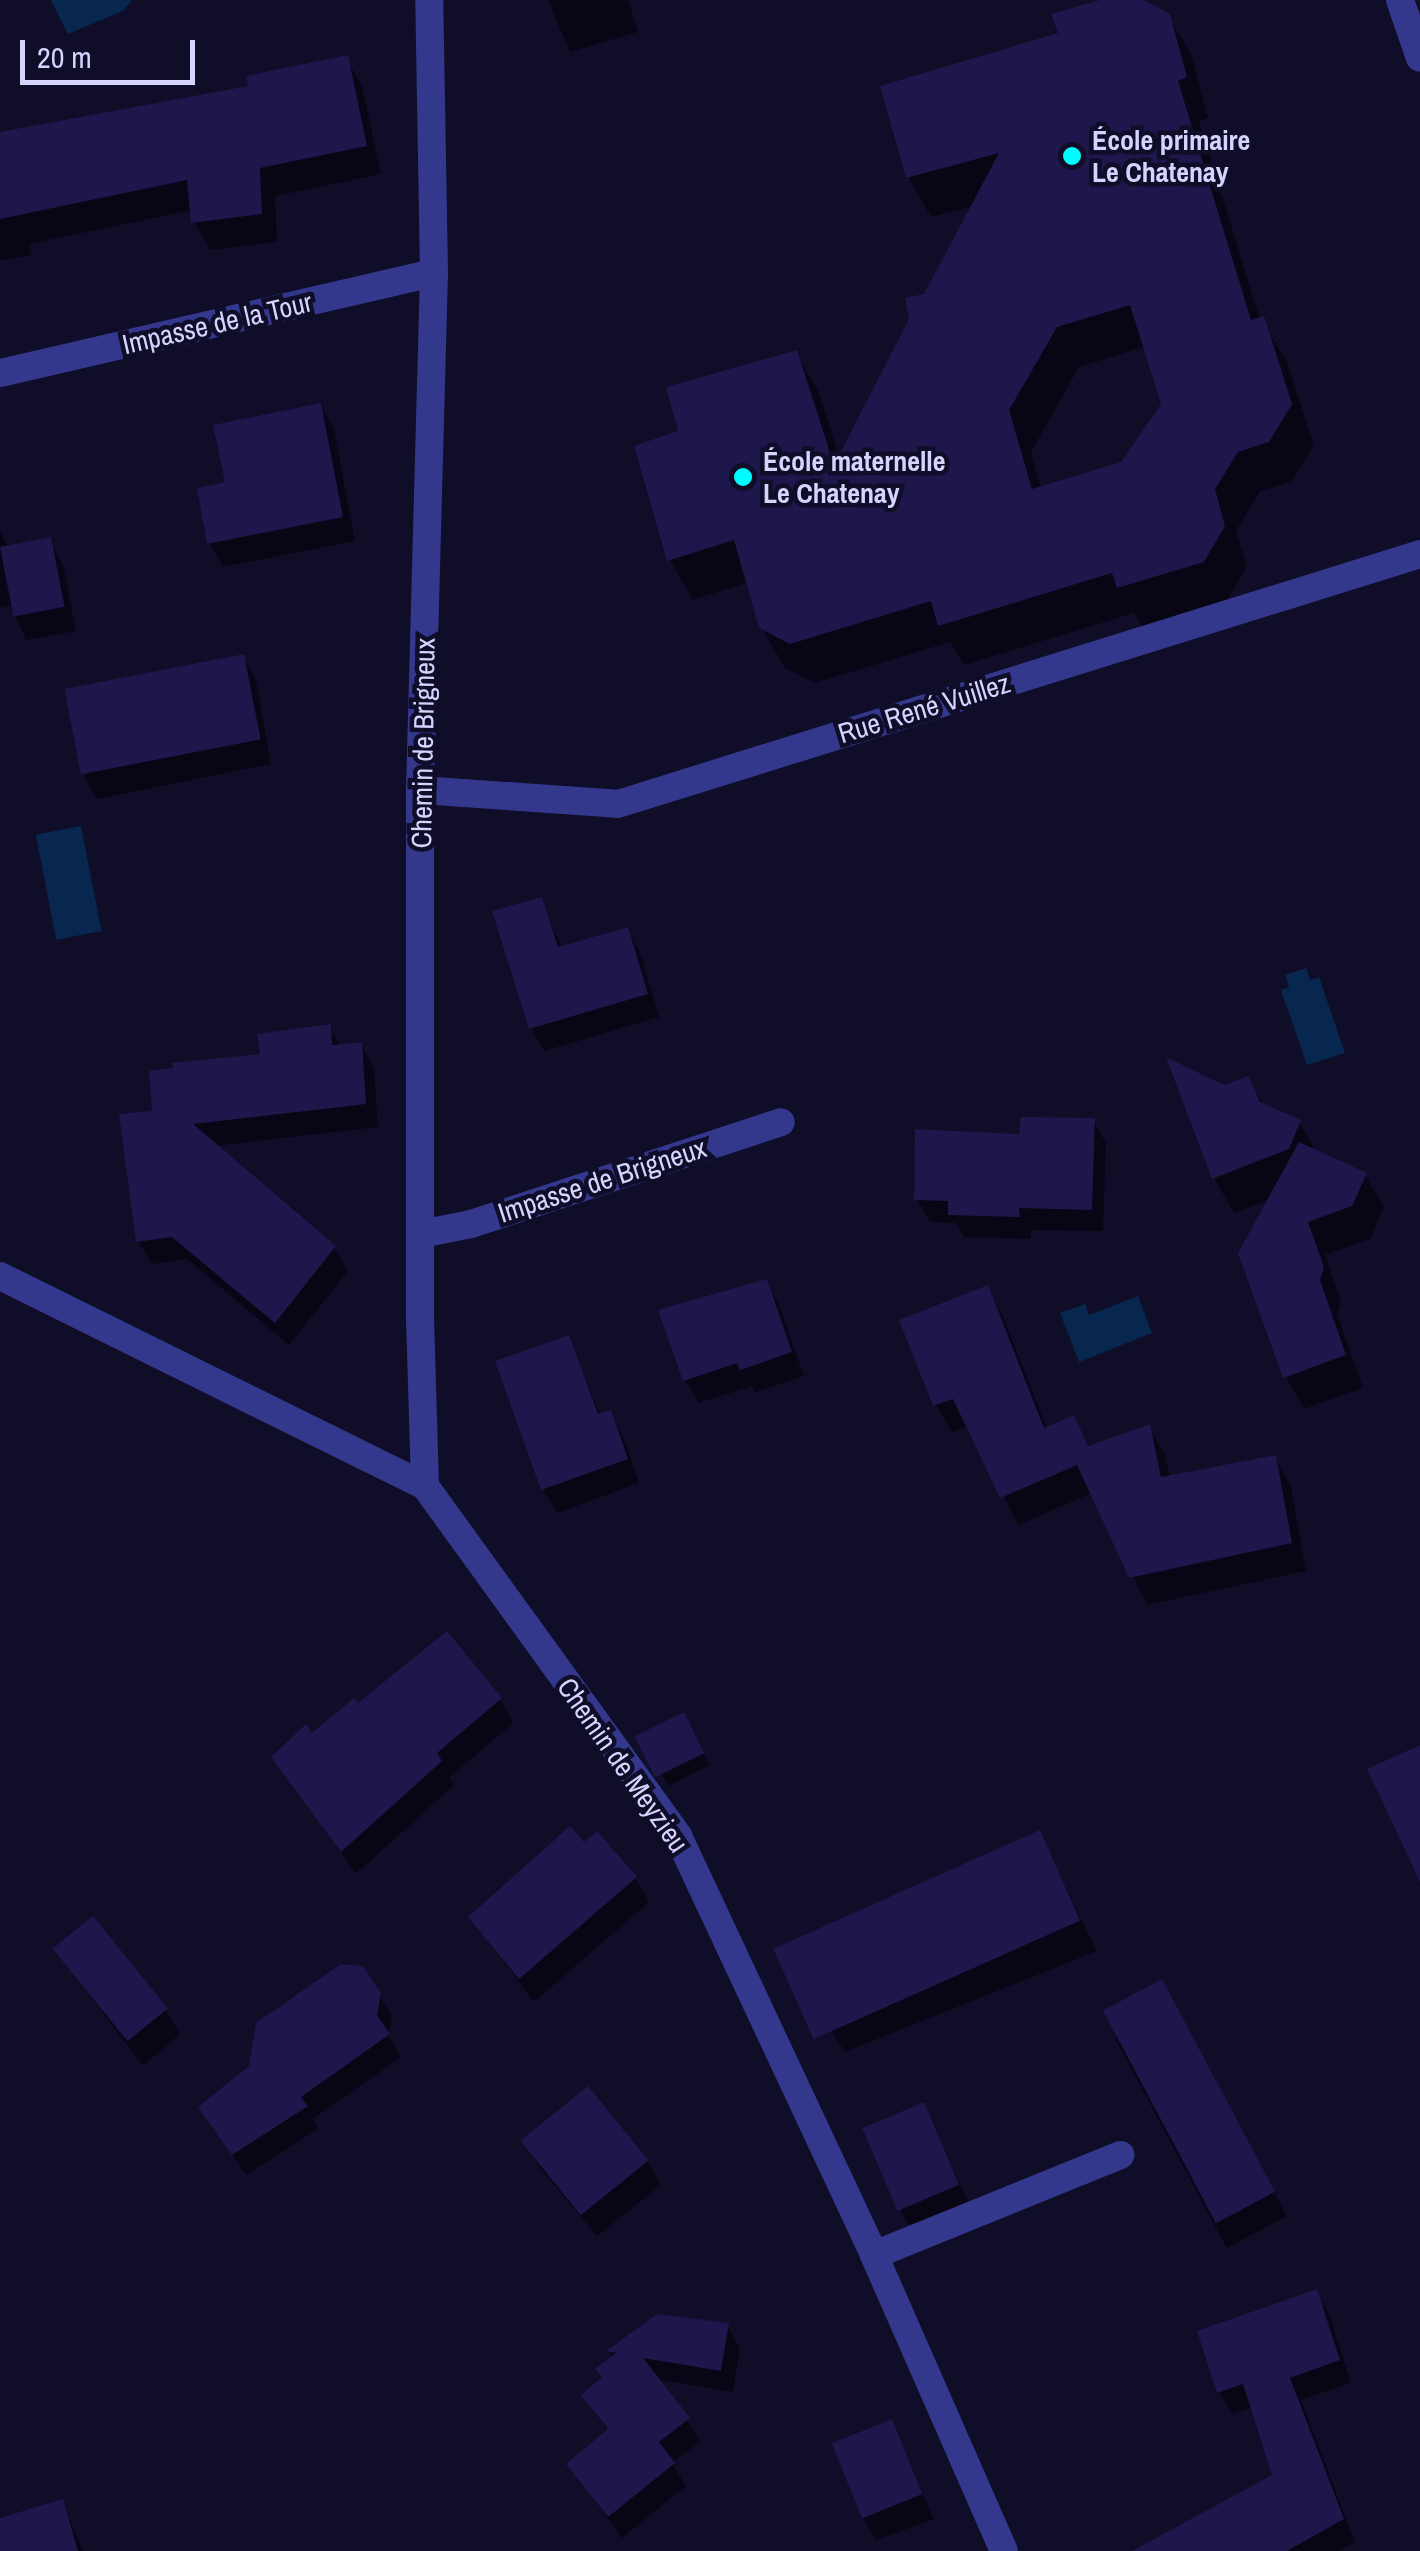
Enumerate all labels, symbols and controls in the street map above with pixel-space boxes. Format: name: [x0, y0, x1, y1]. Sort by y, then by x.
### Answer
scale bar: [25, 20, 200, 82]
text: 20 m: [37, 37, 92, 77]
place label: École primaire Le Chatenay: [1092, 123, 1250, 189]
marker: École primaire Le Chatenay: [1061, 145, 1083, 167]
street label: Impasse de la Tour: [119, 285, 315, 361]
place label: École maternelle Le Chatenay: [763, 444, 946, 510]
marker: École maternelle Le Chatenay: [732, 466, 754, 488]
street label: Chemin de Brigneux: [404, 637, 442, 849]
street label: Rue René Vuillez: [834, 666, 1014, 750]
street label: Impasse de Brigneux: [494, 1130, 710, 1230]
street label: Chemin de Meyzieu: [550, 1671, 696, 1859]

